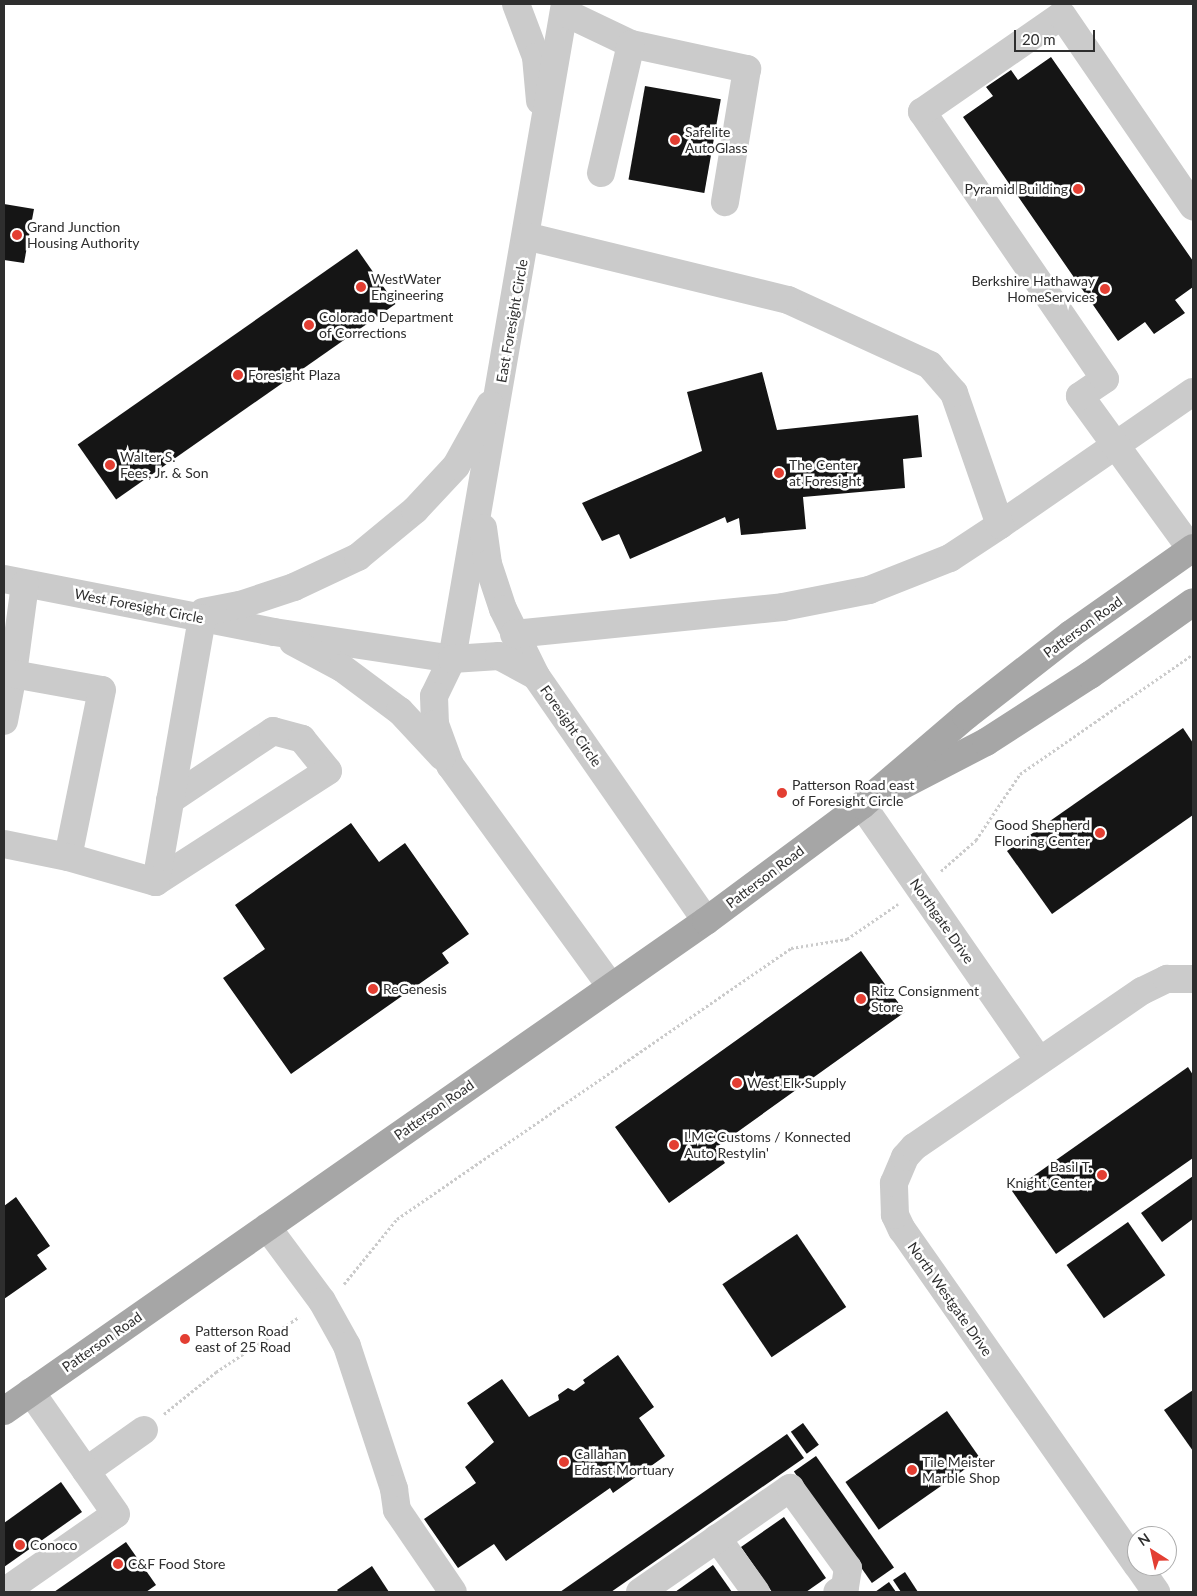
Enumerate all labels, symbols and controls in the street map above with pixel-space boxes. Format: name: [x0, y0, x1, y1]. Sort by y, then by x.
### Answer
scale bar: [1017, 20, 1098, 52]
text: 20 m: [1022, 30, 1056, 48]
place label: Safelite AutoGlass: [685, 124, 747, 156]
marker: Safelite AutoGlass: [669, 134, 681, 146]
place label: Pyramid Building: [964, 181, 1068, 197]
marker: Pyramid Building: [1072, 183, 1084, 195]
place label: Grand Junction Housing Authority: [27, 219, 140, 252]
marker: Grand Junction Housing Authority: [11, 229, 23, 241]
street label: East Foresight Circle: [493, 258, 531, 384]
place label: WestWater Engineering: [371, 271, 443, 304]
place label: Berkshire Hathaway HomeServices: [971, 273, 1095, 306]
marker: WestWater Engineering: [355, 281, 367, 293]
marker: Berkshire Hathaway HomeServices: [1099, 283, 1111, 295]
place label: Colorado Department of Corrections: [319, 309, 453, 342]
marker: Colorado Department of Corrections: [303, 319, 315, 331]
place label: Foresight Plaza: [248, 367, 340, 383]
marker: Foresight Plaza: [232, 369, 244, 381]
place label: Walter S. Fees, Jr. & Son: [120, 449, 209, 482]
place label: The Center at Foresight: [789, 457, 861, 490]
marker: Walter S. Fees, Jr. & Son: [104, 459, 116, 471]
marker: The Center at Foresight: [773, 467, 785, 479]
street label: West Foresight Circle: [73, 585, 205, 627]
street label: Patterson Road: [1040, 593, 1126, 661]
street label: Foresight Circle: [537, 682, 605, 770]
place label: Patterson Road east of Foresight Circle: [792, 777, 914, 810]
marker: Patterson Road east of Foresight Circle: [776, 787, 788, 799]
place label: Good Shepherd Flooring Center: [994, 817, 1090, 850]
marker: Good Shepherd Flooring Center: [1094, 827, 1106, 839]
street label: Patterson Road: [723, 842, 807, 912]
street label: Northgate Drive: [906, 875, 978, 967]
place label: ReGenesis: [383, 981, 447, 997]
marker: ReGenesis: [367, 983, 379, 995]
place label: Ritz Consignment Store: [871, 983, 979, 1016]
marker: Ritz Consignment Store: [855, 993, 867, 1005]
place label: West Elk Supply: [747, 1075, 846, 1091]
street label: Patterson Road: [391, 1076, 477, 1144]
marker: West Elk Supply: [731, 1077, 743, 1089]
place label: LMC Customs / Konnected Auto Restylin': [684, 1129, 851, 1162]
marker: LMC Customs / Konnected Auto Restylin': [668, 1139, 680, 1151]
place label: Basil T. Knight Center: [1006, 1159, 1092, 1192]
marker: Basil T. Knight Center: [1096, 1169, 1108, 1181]
street label: North Westgate Drive: [904, 1239, 996, 1359]
street label: Patterson Road: [59, 1308, 145, 1376]
place label: Patterson Road east of 25 Road: [195, 1323, 291, 1355]
marker: Patterson Road east of 25 Road: [179, 1333, 191, 1345]
place label: Callahan Edfast Mortuary: [574, 1446, 674, 1478]
place label: Tile Meister Marble Shop: [922, 1454, 1000, 1486]
marker: Callahan Edfast Mortuary: [558, 1456, 570, 1468]
marker: Tile Meister Marble Shop: [906, 1464, 918, 1476]
north arrow: [1127, 1526, 1177, 1576]
text: N: [1134, 1529, 1153, 1549]
place label: Conoco: [30, 1537, 77, 1553]
marker: Conoco: [14, 1539, 26, 1551]
place label: C&F Food Store: [128, 1556, 226, 1572]
marker: C&F Food Store: [112, 1558, 124, 1570]

